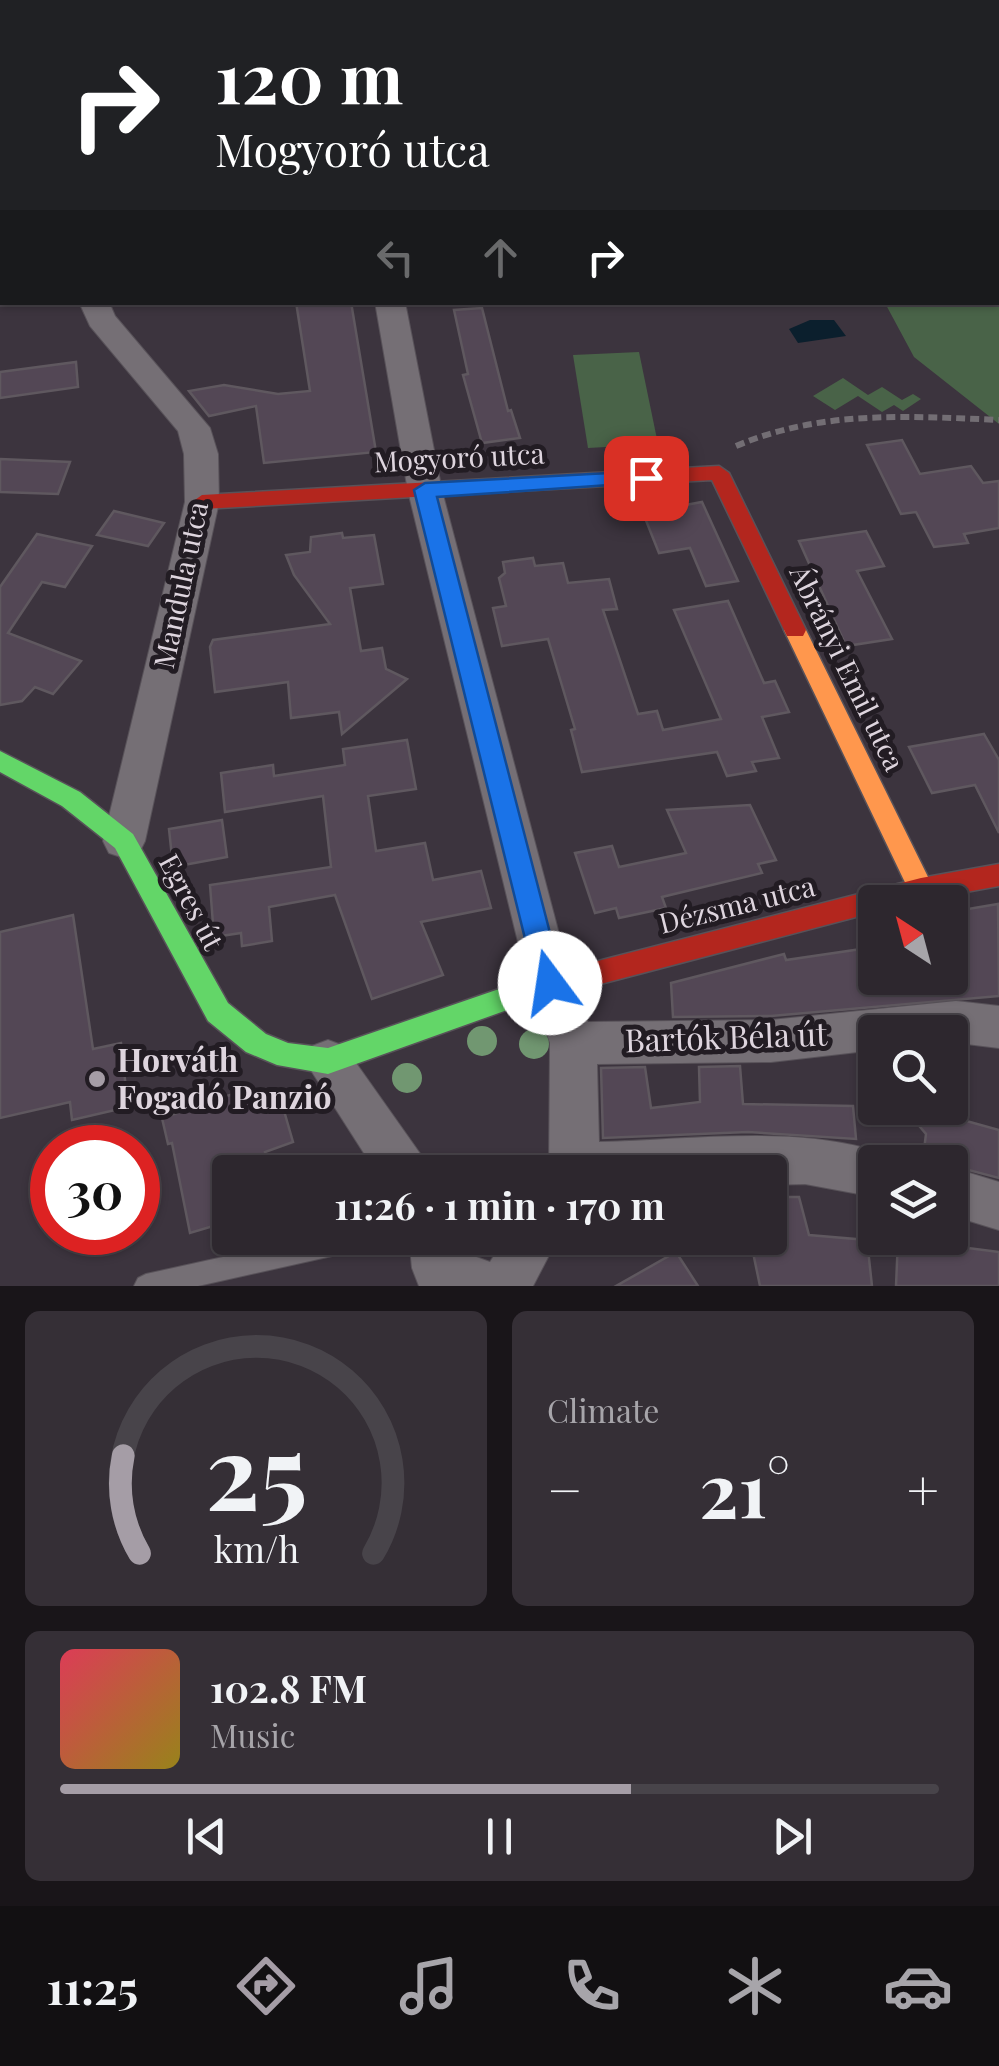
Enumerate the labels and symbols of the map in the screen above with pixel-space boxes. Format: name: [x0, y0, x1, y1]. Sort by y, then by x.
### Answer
street label: Mogyoró utca: [373, 434, 545, 479]
pin: [604, 436, 689, 521]
street label: Mandula utca: [144, 498, 215, 672]
street label: Ábrányi Emil utca: [782, 557, 914, 776]
street label: Egres út: [152, 847, 233, 957]
street label: Dézsma utca: [655, 866, 819, 941]
north arrow: [858, 885, 968, 995]
position arrow: [498, 931, 602, 1035]
street label: Bartók Béla út: [624, 1010, 829, 1061]
place label: Horváth Fogadó Panzió: [117, 1037, 332, 1117]
marker: Horváth Fogadó Panzió: [86, 1068, 108, 1090]
speed limit sign: 30: [30, 1125, 160, 1255]

